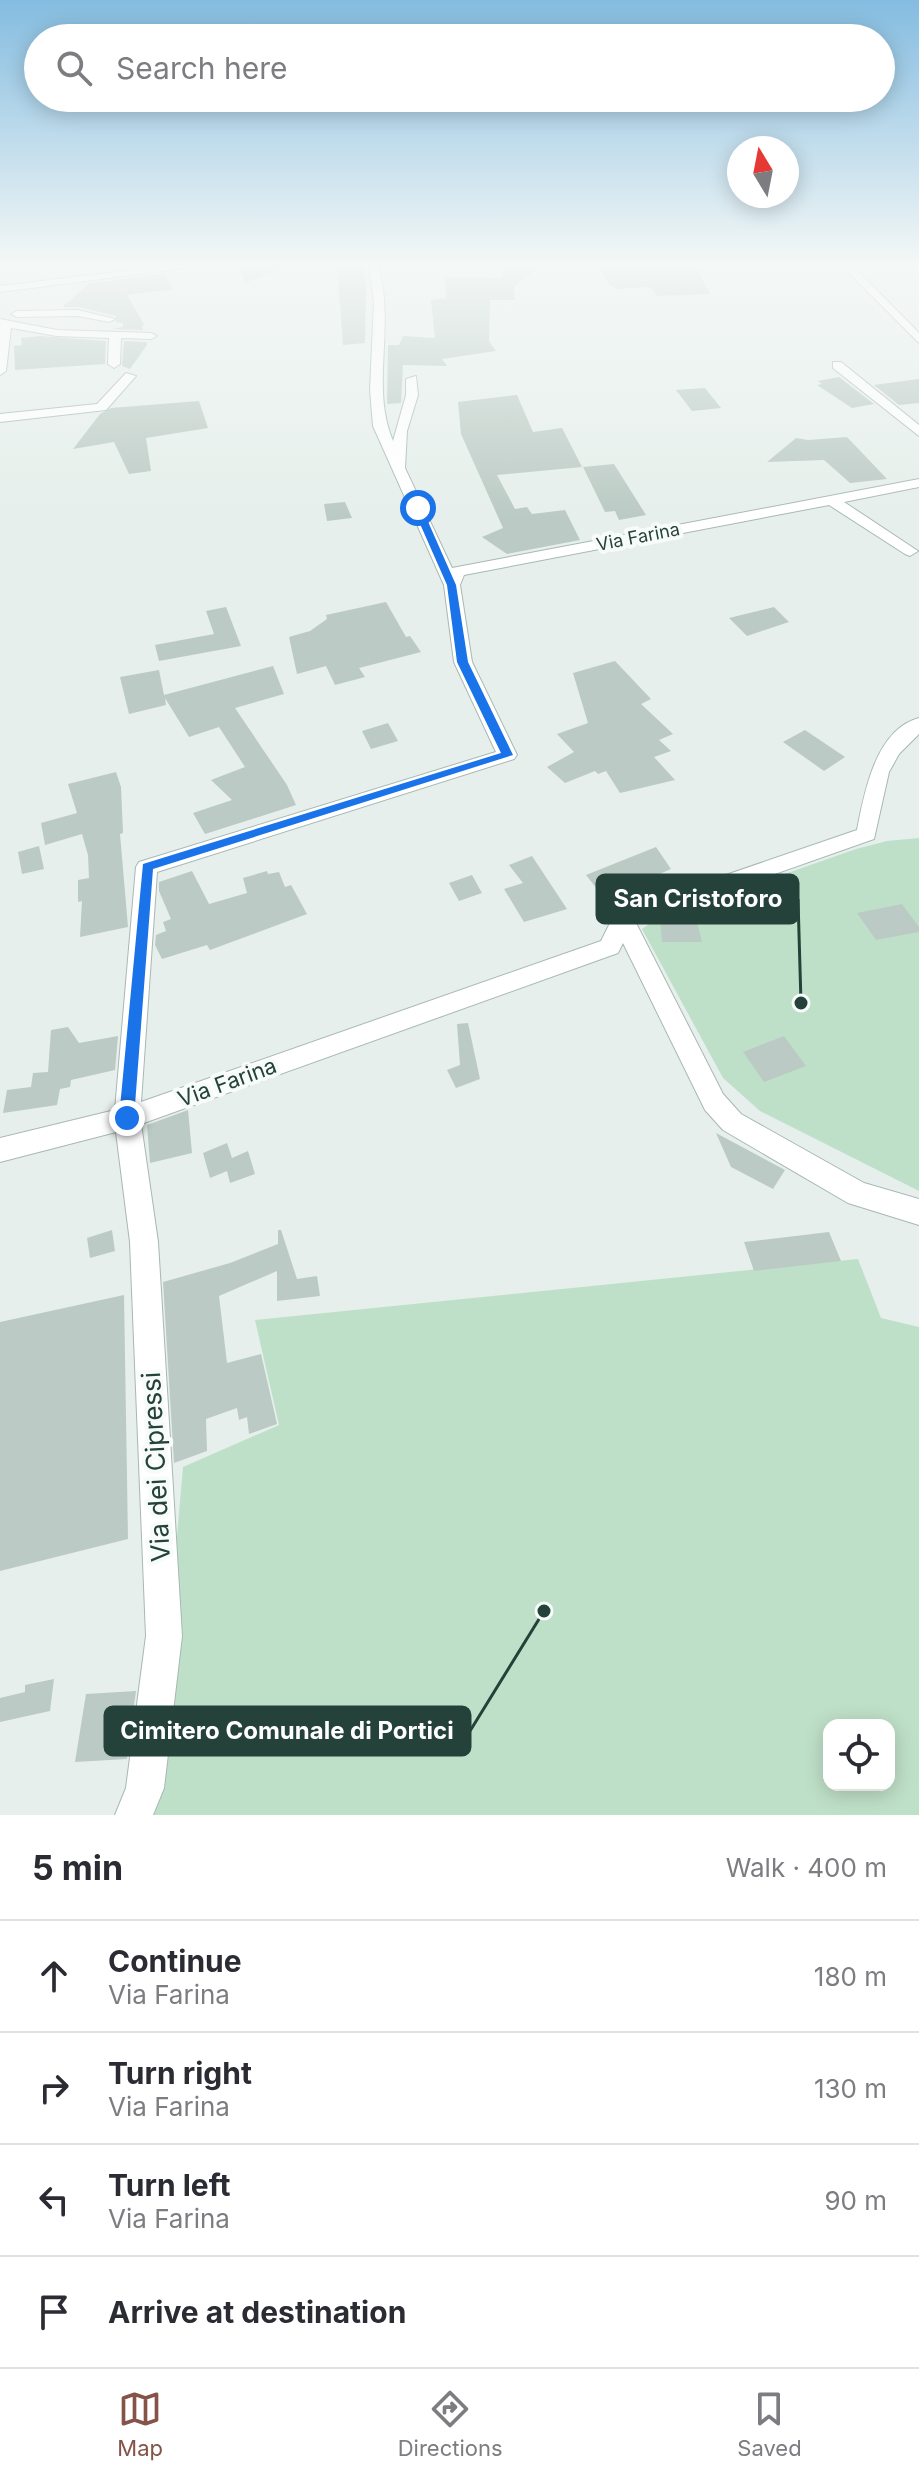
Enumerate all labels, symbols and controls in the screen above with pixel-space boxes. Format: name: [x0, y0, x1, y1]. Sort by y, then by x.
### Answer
search box: [24, 24, 895, 112]
icon: search: [52, 46, 96, 90]
text: Search here: [116, 50, 288, 86]
north arrow: [727, 136, 799, 208]
route start: [400, 490, 436, 526]
street label: Via Farina: [594, 518, 681, 555]
callout: San Cristoforo: [597, 875, 798, 923]
text: San Cristoforo: [614, 884, 782, 913]
street label: Via Farina: [174, 1052, 280, 1112]
route end: [109, 1100, 145, 1136]
street label: Via dei Cipressi: [135, 1371, 176, 1563]
callout: Cimitero Comunale di Portici: [105, 1707, 470, 1755]
text: Cimitero Comunale di Portici: [120, 1716, 454, 1745]
map controls: [823, 1719, 895, 1791]
button: locate: [823, 1719, 895, 1791]
text: 5 min: [32, 1847, 123, 1888]
text: Walk · 400 m: [726, 1852, 887, 1883]
text: Continue: [108, 1943, 242, 1979]
icon: ahead: [32, 1954, 76, 1998]
text: 180 m: [814, 1961, 887, 1992]
text: Via Farina: [108, 1979, 230, 2010]
text: Turn right: [108, 2055, 252, 2091]
icon: right: [32, 2066, 76, 2110]
text: 130 m: [814, 2073, 887, 2104]
text: Via Farina: [108, 2091, 230, 2122]
text: Turn left: [108, 2167, 230, 2203]
icon: left: [32, 2178, 76, 2222]
text: 90 m: [824, 2185, 887, 2216]
text: Via Farina: [108, 2203, 230, 2234]
icon: arrive: [32, 2290, 76, 2334]
text: Arrive at destination: [108, 2294, 406, 2330]
tab: Map: [117, 2387, 163, 2461]
tab: Directions: [398, 2387, 503, 2461]
tab: Saved: [737, 2387, 802, 2461]

